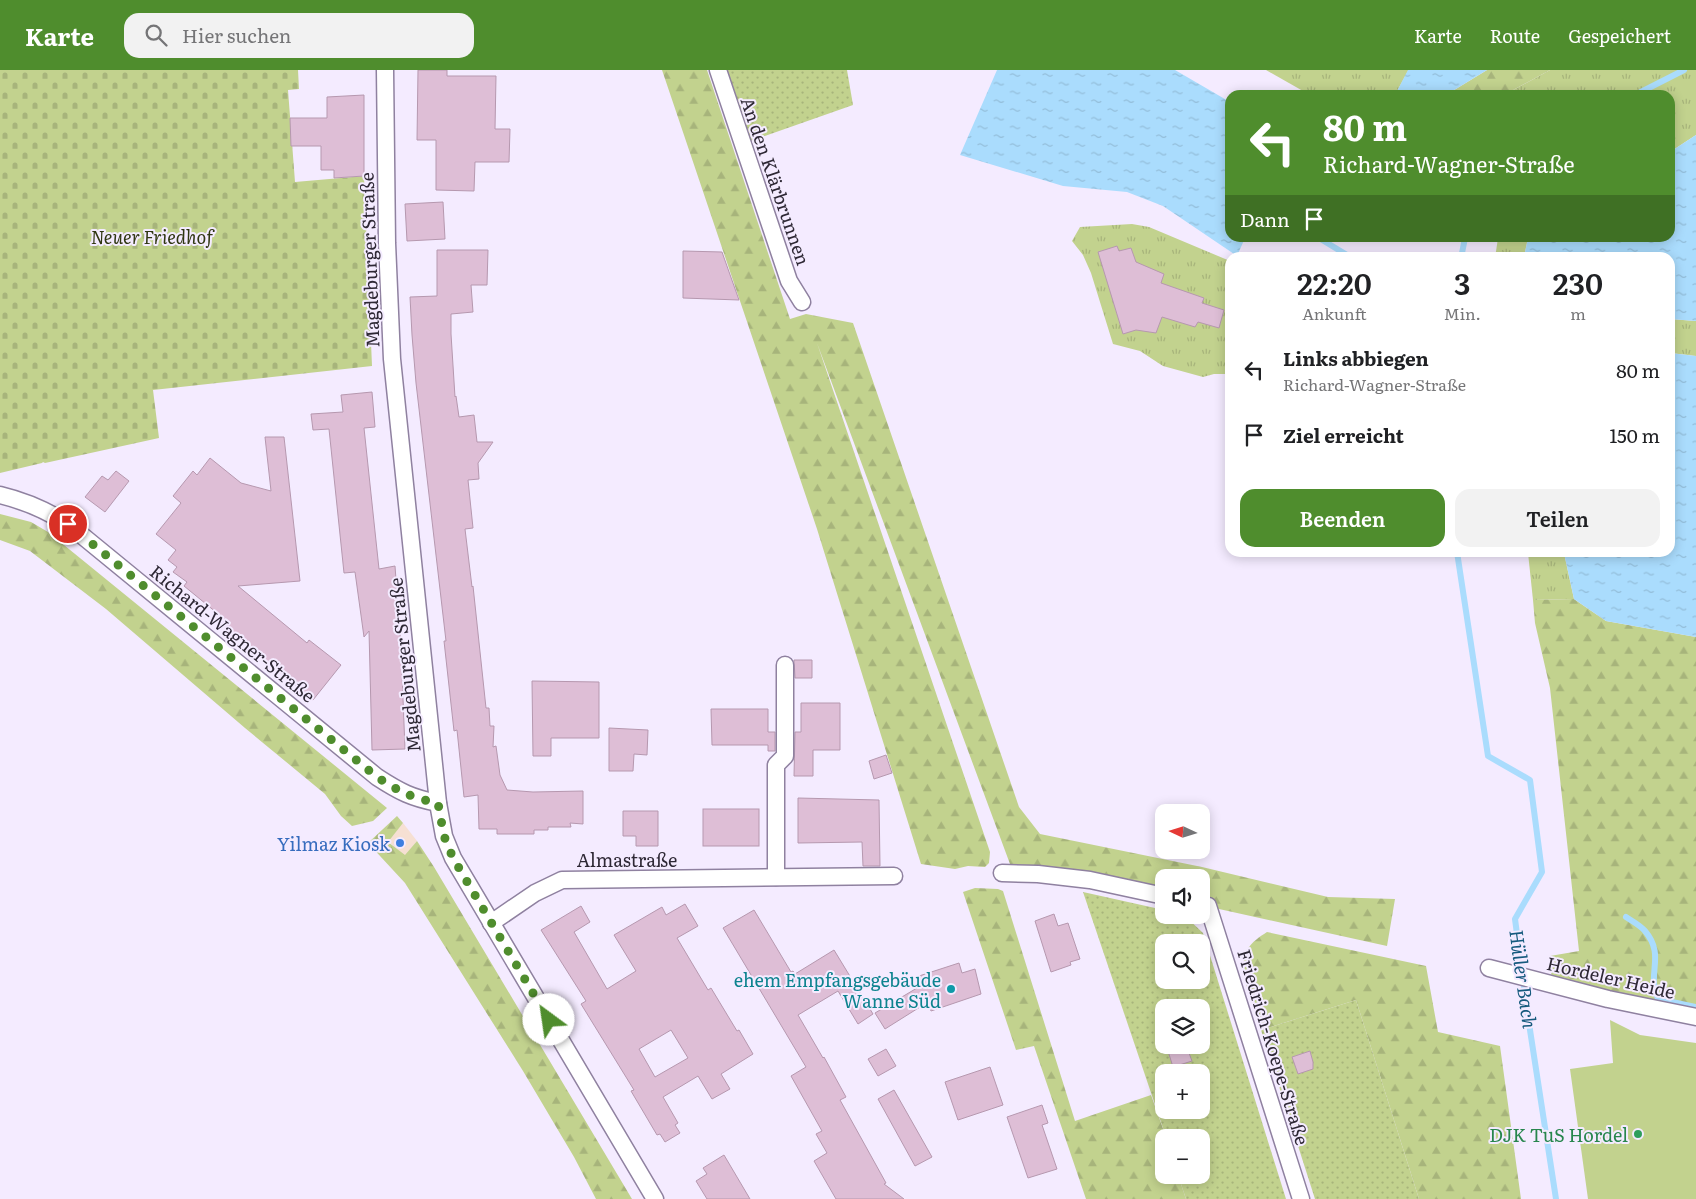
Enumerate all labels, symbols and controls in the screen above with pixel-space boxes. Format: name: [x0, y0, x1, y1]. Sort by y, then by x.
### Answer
search box: [124, 13, 474, 58]
text: Karte: [25, 18, 94, 53]
icon: search: [142, 21, 170, 49]
text: Hier suchen: [182, 21, 291, 49]
text: Karte: [1414, 22, 1462, 49]
text: Route: [1490, 22, 1540, 49]
text: Gespeichert: [1568, 22, 1671, 49]
street label: An den Klärbrunnen: [735, 93, 818, 269]
text: 80 m: [1323, 100, 1407, 152]
icon: left: [1240, 110, 1305, 175]
text: Richard-Wagner-Straße: [1323, 147, 1575, 180]
street label: Magdeburger Straße: [352, 172, 386, 348]
text: Dann: [1240, 205, 1290, 233]
icon: arrive: [1300, 205, 1328, 233]
park label: Neuer Friedhof: [91, 223, 215, 250]
text: 22:20: [1297, 260, 1372, 304]
text: 3: [1454, 260, 1471, 304]
text: 230: [1553, 260, 1603, 304]
text: Ankunft: [1302, 301, 1366, 325]
text: Min.: [1444, 301, 1481, 325]
text: m: [1570, 301, 1586, 325]
text: Links abbiegen: [1283, 344, 1429, 372]
icon: left: [1240, 356, 1268, 384]
text: 80 m: [1616, 356, 1660, 384]
text: Richard-Wagner-Straße: [1283, 372, 1466, 396]
icon: arrive: [1240, 421, 1268, 449]
text: Ziel erreicht: [1283, 421, 1404, 449]
text: 150 m: [1609, 421, 1660, 449]
button: Beenden: [1240, 489, 1445, 547]
button: Teilen: [1455, 489, 1660, 547]
pin: [47, 503, 89, 545]
icon: arrive: [54, 510, 82, 538]
street label: Richard-Wagner-Straße: [144, 558, 322, 708]
street label: Magdeburger Straße: [381, 576, 427, 754]
north arrow: [1155, 804, 1210, 859]
map controls: [1155, 804, 1210, 1184]
place label: Yilmaz Kiosk: [277, 830, 391, 857]
marker: Yilmaz Kiosk: [394, 837, 406, 849]
street label: Almastraße: [577, 846, 677, 873]
button: sound: [1155, 869, 1210, 924]
water label: Hüller Bach: [1503, 928, 1545, 1030]
button: search: [1155, 934, 1210, 989]
street label: Friedrich-Koepe-Straße: [1231, 946, 1317, 1148]
street label: Hordeler Heide: [1544, 949, 1678, 1005]
place label: ehem Empfangsgebäude Wanne Süd: [734, 966, 941, 1014]
marker: ehem Empfangsgebäude Wanne Süd: [945, 983, 957, 995]
position arrow: [522, 993, 574, 1045]
button: layers: [1155, 999, 1210, 1054]
button: +: [1155, 1064, 1210, 1119]
place label: DJK TuS Hordel: [1489, 1121, 1628, 1148]
marker: DJK TuS Hordel: [1632, 1128, 1644, 1140]
button: −: [1155, 1129, 1210, 1184]

